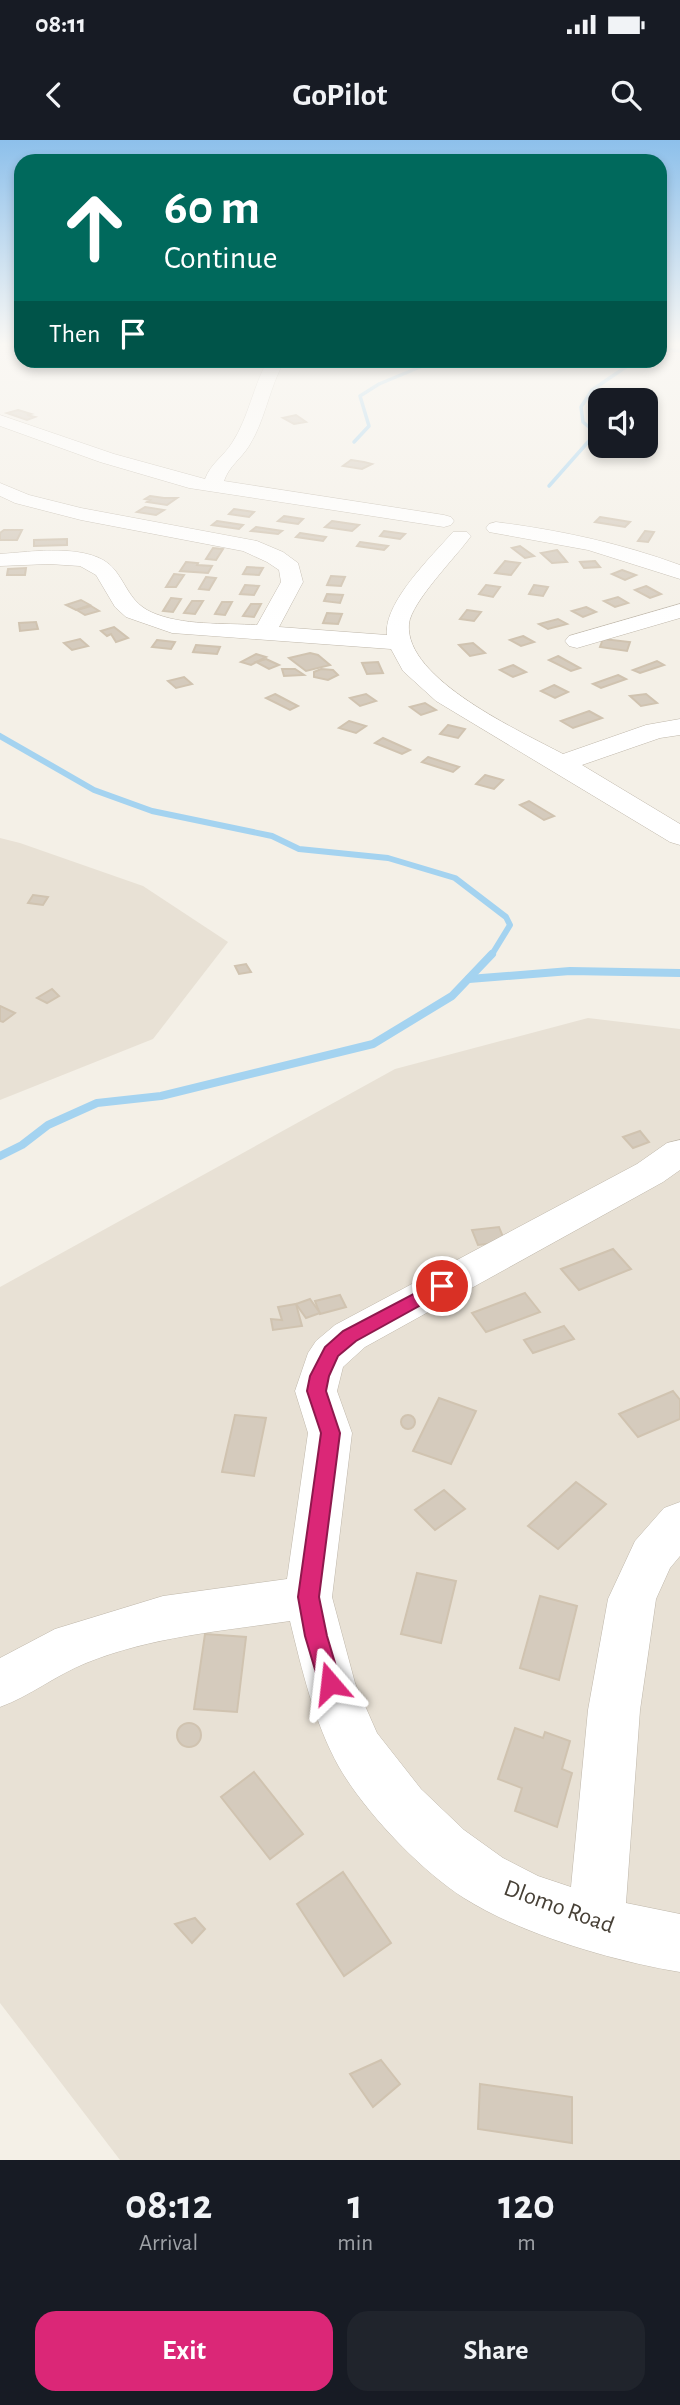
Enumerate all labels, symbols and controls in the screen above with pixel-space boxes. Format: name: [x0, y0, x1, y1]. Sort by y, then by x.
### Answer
text: 08:11: [35, 11, 86, 37]
icon: back: [35, 76, 73, 114]
icon: search: [607, 76, 645, 114]
text: GoPilot: [293, 79, 387, 111]
icon: ahead: [49, 182, 140, 273]
text: 60 m: [164, 184, 260, 233]
text: Continue: [164, 242, 277, 274]
icon: arrive: [114, 315, 152, 353]
text: Then: [49, 321, 100, 347]
map controls: [588, 388, 658, 458]
button: sound: [588, 388, 658, 458]
pin: [412, 1256, 472, 1316]
icon: arrive: [423, 1267, 461, 1305]
position arrow: [293, 1646, 367, 1720]
street label: Dlomo Road: [501, 1876, 617, 1938]
text: 08:12: [125, 2184, 212, 2226]
text: 1: [348, 2184, 363, 2226]
text: 120: [498, 2184, 555, 2226]
text: Arrival: [139, 2232, 198, 2255]
text: min: [337, 2232, 373, 2255]
text: m: [517, 2232, 536, 2255]
button: Exit: [35, 2311, 333, 2391]
button: Share: [347, 2311, 645, 2391]

